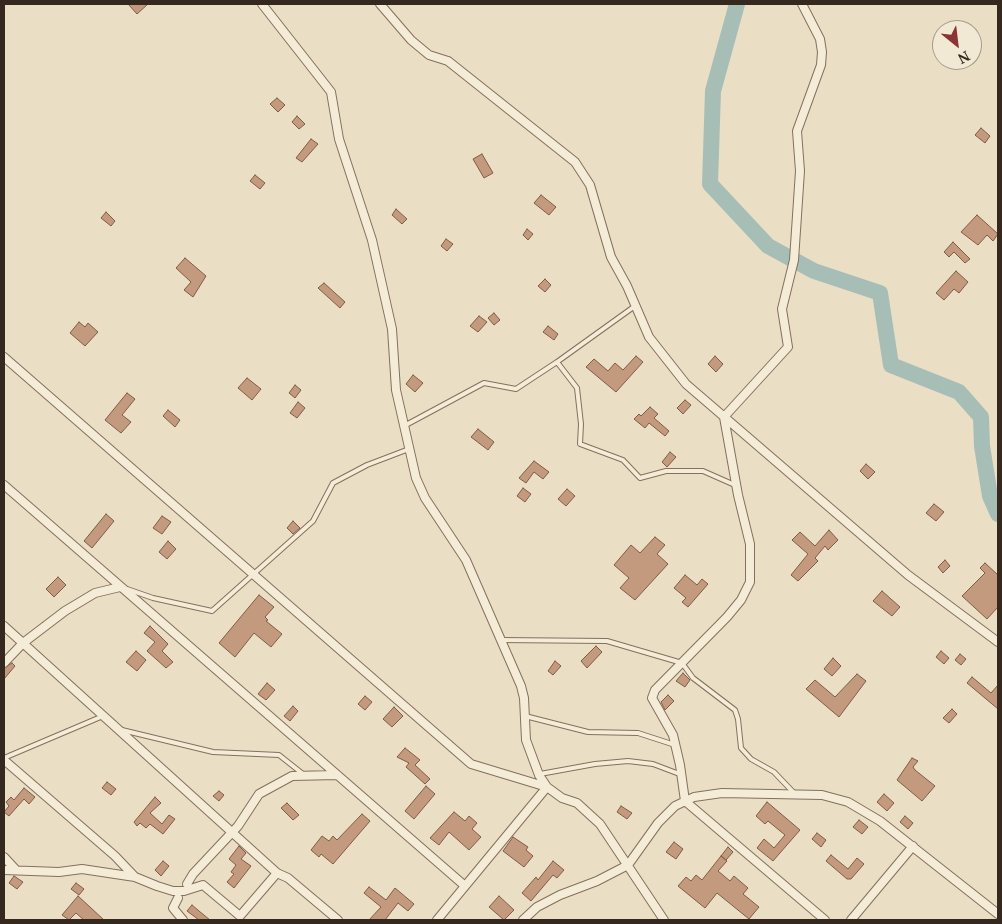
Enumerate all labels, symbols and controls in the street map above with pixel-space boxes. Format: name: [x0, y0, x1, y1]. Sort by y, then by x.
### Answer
north arrow: [932, 20, 982, 70]
text: N: [955, 47, 973, 69]

